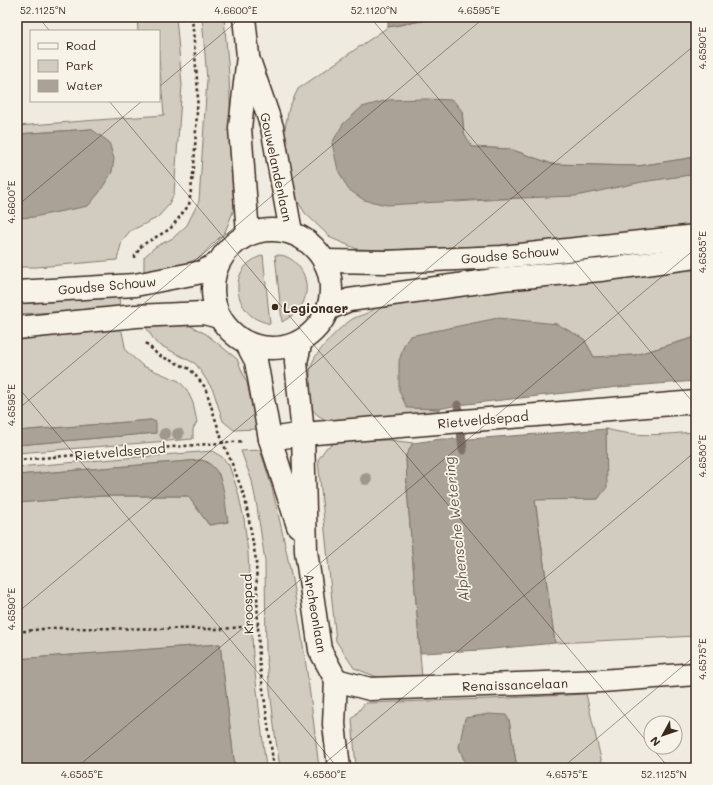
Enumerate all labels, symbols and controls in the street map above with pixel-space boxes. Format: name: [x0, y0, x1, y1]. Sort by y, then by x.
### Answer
text: 52.1125°N: [20, 3, 66, 17]
text: 4.6600°E: [215, 3, 258, 17]
text: 52.1120°N: [351, 3, 397, 17]
text: 4.6595°E: [458, 3, 500, 17]
text: 4.6590°E: [695, 27, 709, 69]
legend: [30, 30, 160, 102]
text: Road: [66, 37, 96, 53]
text: Park: [66, 57, 93, 73]
text: Water: [66, 77, 103, 93]
street label: Gouwelandenlaan: [257, 111, 297, 223]
text: 4.6600°E: [4, 180, 18, 223]
text: 4.6585°E: [695, 231, 709, 273]
street label: Goudse Schouw: [460, 241, 560, 267]
street label: Goudse Schouw: [57, 272, 157, 298]
place label: Legionaer: [283, 299, 349, 316]
marker: Legionaer: [270, 302, 280, 312]
text: 4.6595°E: [4, 384, 18, 426]
street label: Rietveldsepad: [437, 407, 529, 431]
text: 4.6580°E: [695, 434, 709, 477]
street label: Rietveldsepad: [74, 439, 166, 463]
water label: Alphensche Wetering: [439, 456, 473, 602]
street label: Archeonlaan: [301, 572, 331, 654]
street label: Kroospad: [237, 573, 257, 635]
text: 4.6590°E: [4, 588, 18, 630]
text: 4.6575°E: [695, 638, 709, 680]
street label: Renaissancelaan: [462, 674, 568, 694]
north arrow: [643, 715, 683, 755]
text: N: [647, 734, 663, 750]
text: 4.6585°E: [61, 767, 103, 781]
text: 4.6580°E: [304, 767, 347, 781]
text: 4.6575°E: [546, 767, 588, 781]
text: 52.1125°N: [641, 767, 687, 781]

